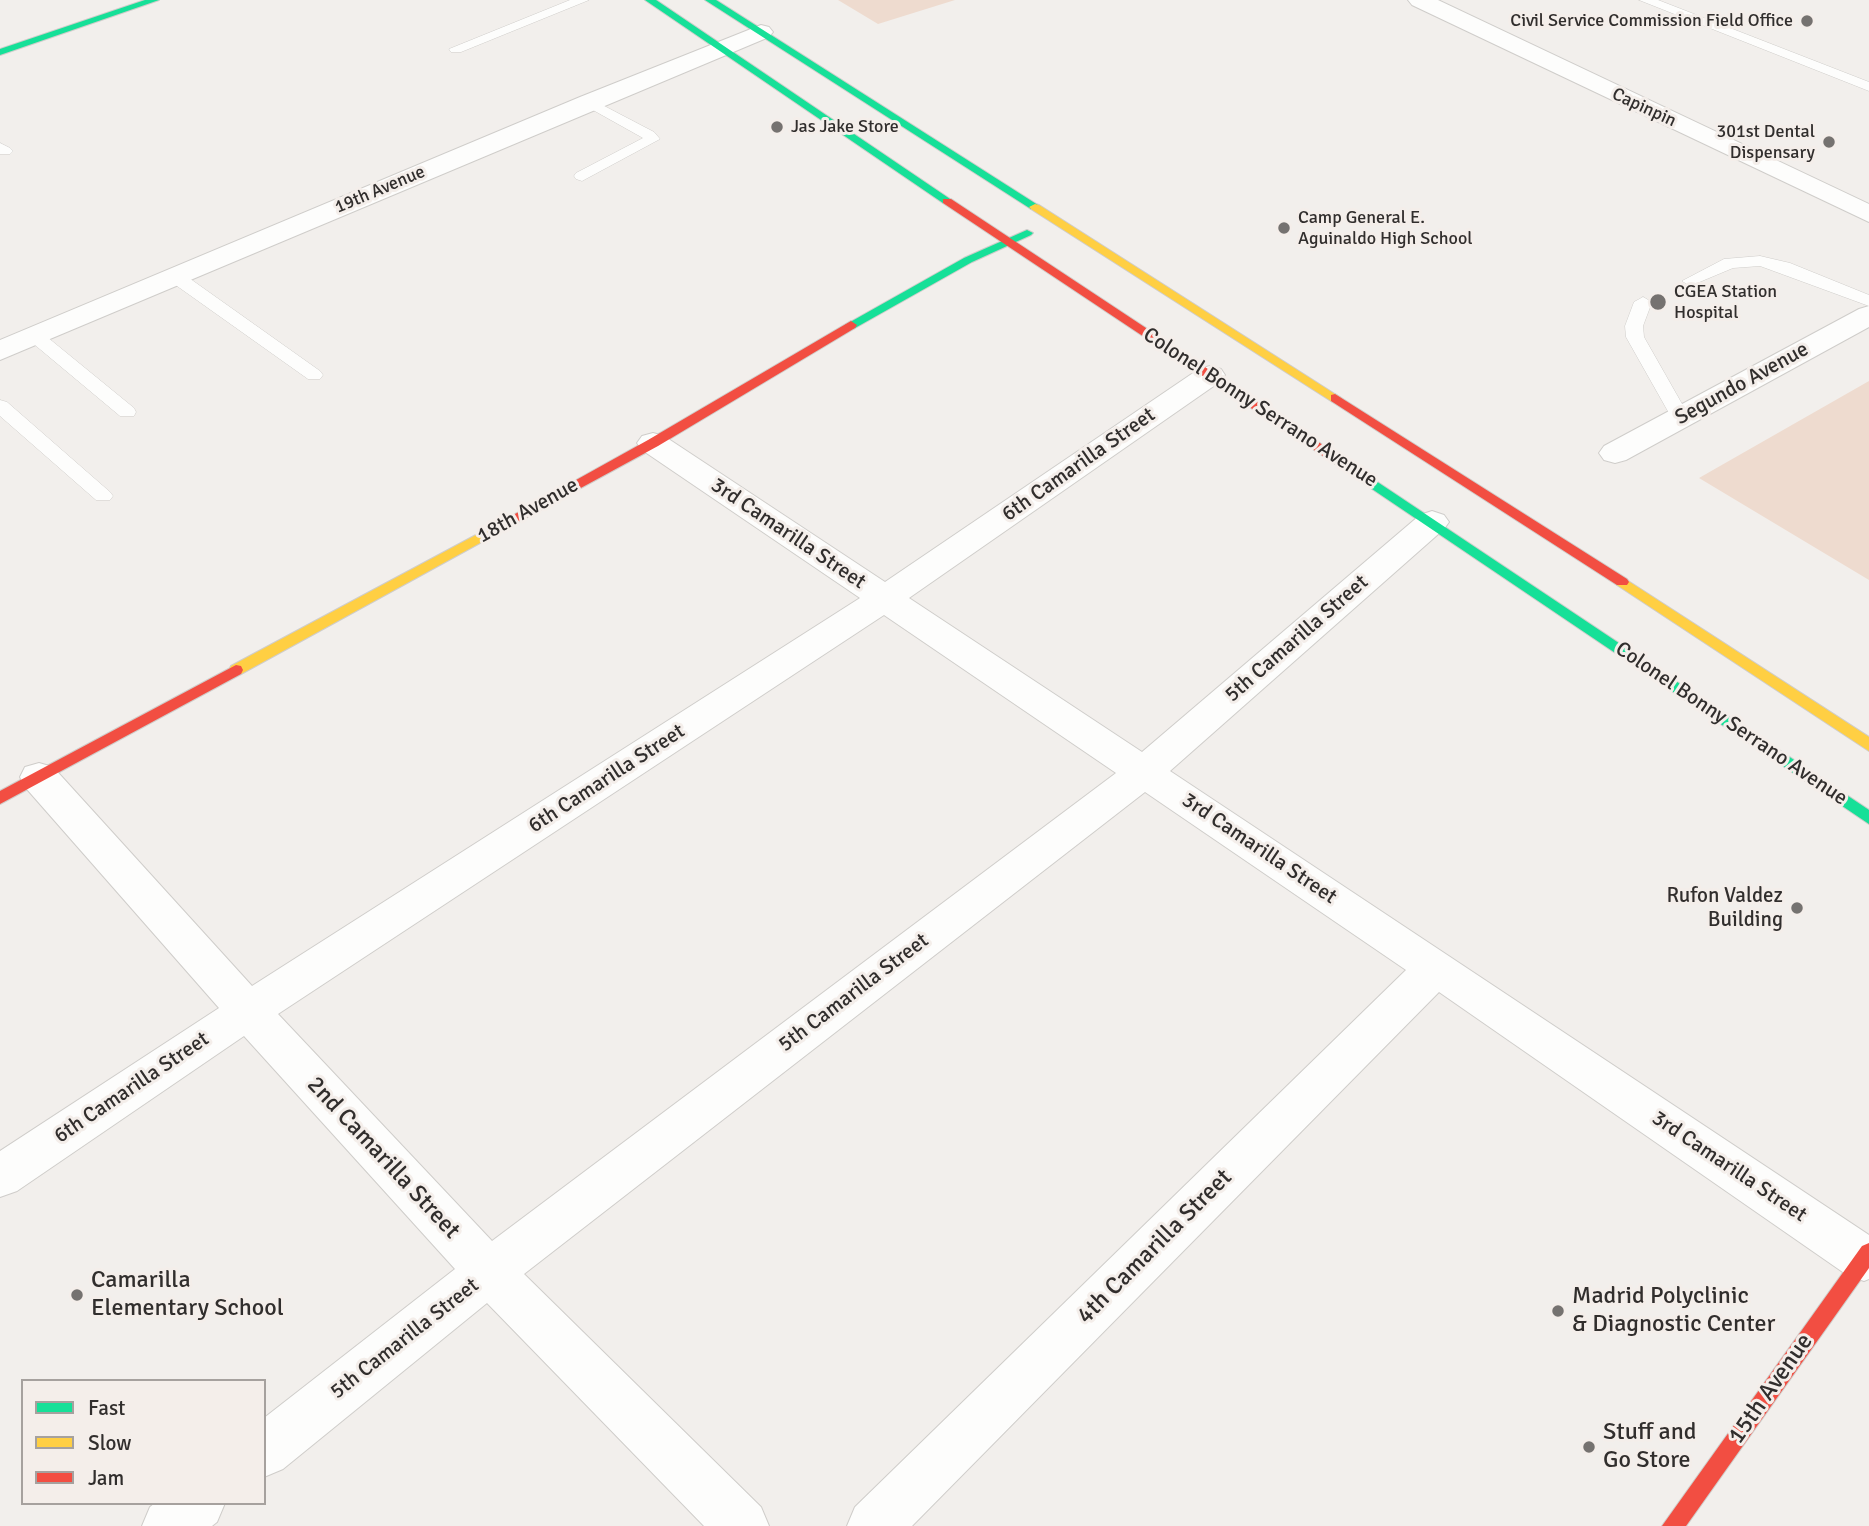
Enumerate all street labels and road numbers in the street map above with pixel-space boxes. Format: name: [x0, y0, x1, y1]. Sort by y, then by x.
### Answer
street label: Capinpin: [1608, 84, 1680, 132]
street label: 19th Avenue: [332, 161, 428, 219]
street label: Colonel Bonny Serrano Avenue: [1138, 323, 1382, 493]
street label: Segundo Avenue: [1671, 337, 1813, 431]
street label: 6th Camarilla Street: [998, 403, 1160, 527]
street label: 18th Avenue: [473, 473, 583, 549]
street label: 3rd Camarilla Street: [706, 473, 870, 595]
street label: 5th Camarilla Street: [1220, 570, 1374, 708]
street label: Colonel Bonny Serrano Avenue: [1610, 637, 1852, 811]
street label: 6th Camarilla Street: [524, 719, 690, 839]
street label: 3rd Camarilla Street: [1177, 788, 1341, 910]
street label: 5th Camarilla Street: [774, 928, 934, 1058]
street label: 6th Camarilla Street: [50, 1027, 214, 1149]
street label: 2nd Camarilla Street: [300, 1071, 466, 1245]
street label: 3rd Camarilla Street: [1647, 1106, 1811, 1228]
street label: 4th Camarilla Street: [1072, 1164, 1238, 1330]
street label: 5th Camarilla Street: [326, 1273, 484, 1405]
street label: 15th Avenue: [1723, 1328, 1819, 1450]

